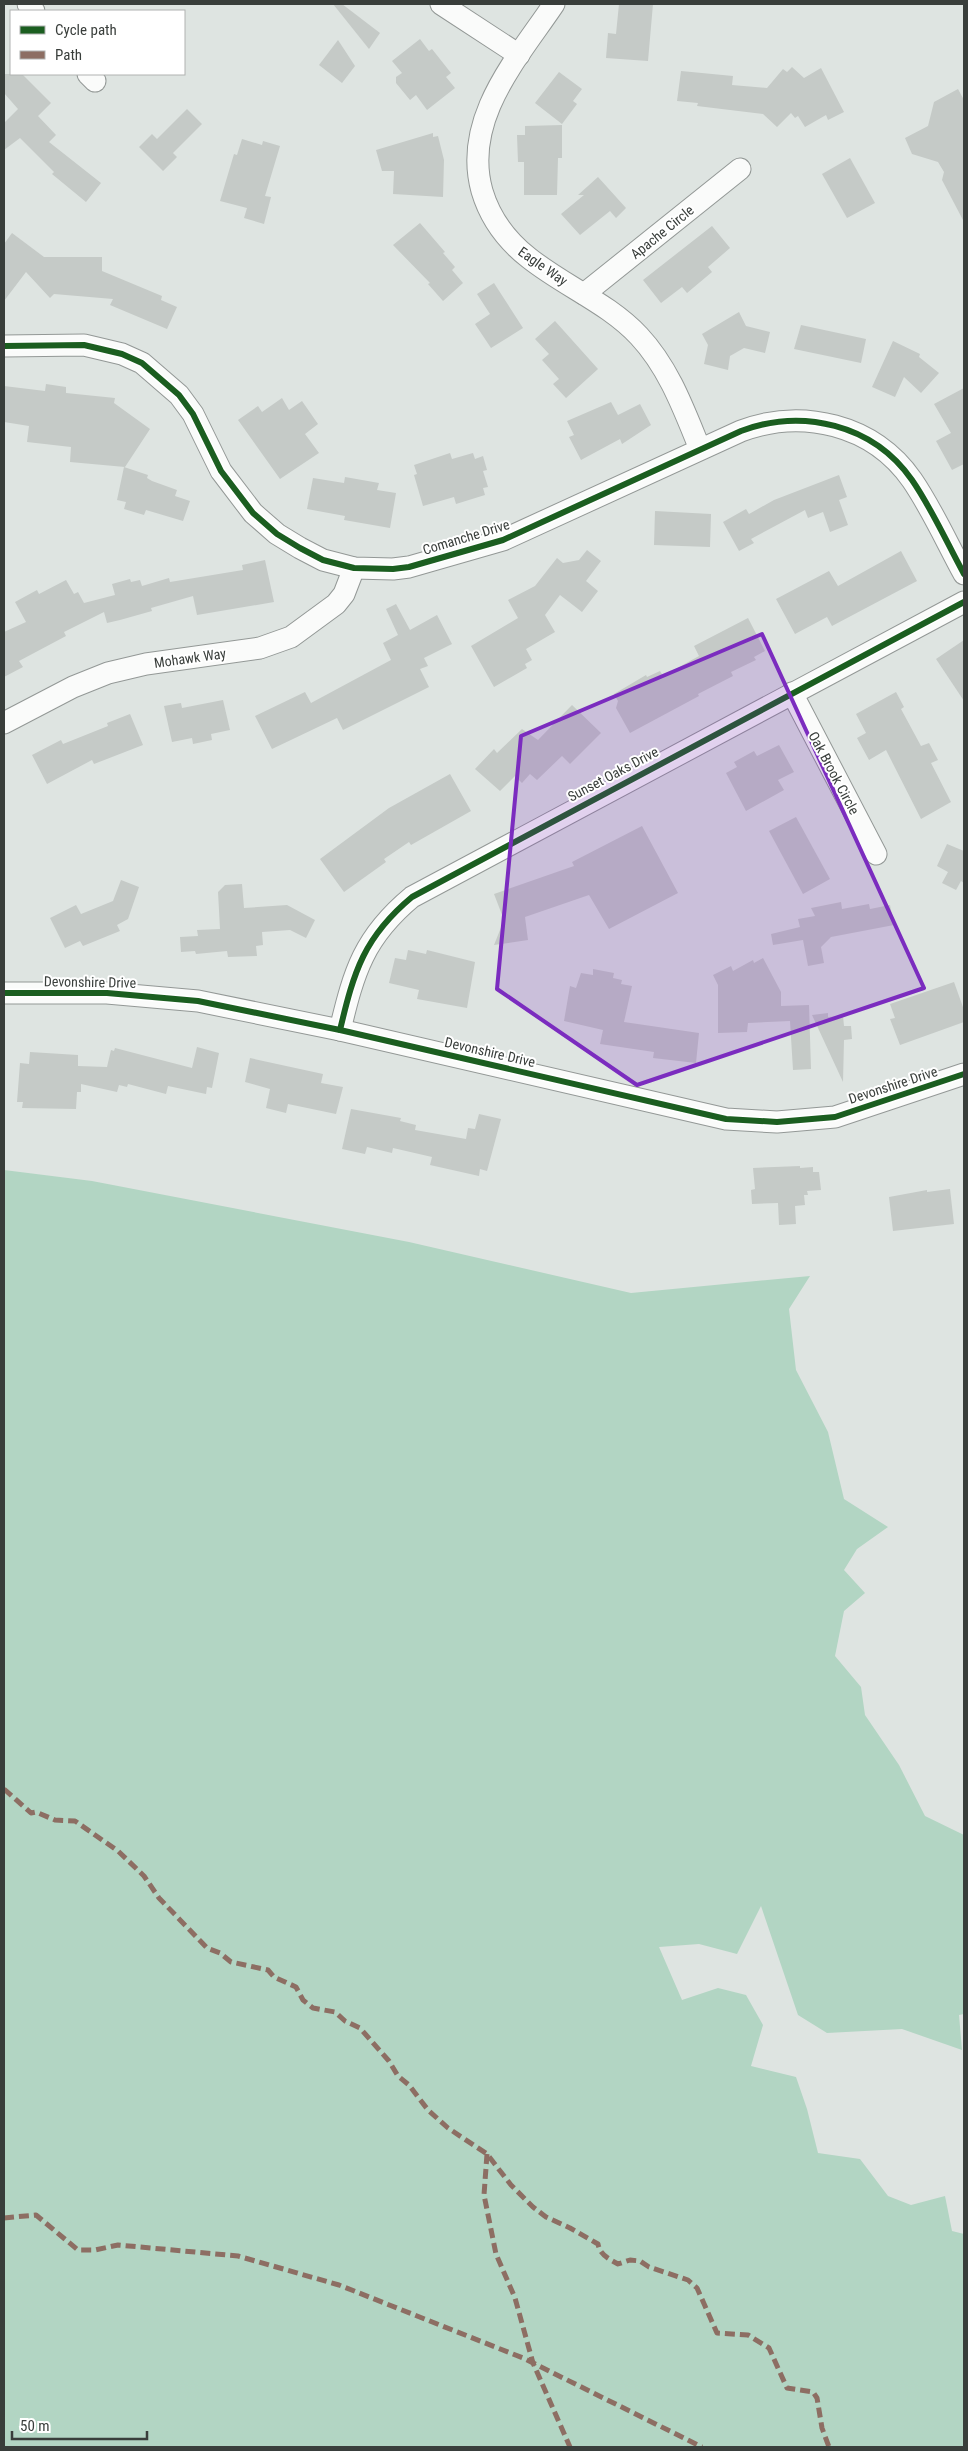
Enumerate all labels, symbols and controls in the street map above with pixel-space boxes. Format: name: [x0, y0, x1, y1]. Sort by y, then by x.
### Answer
legend: [10, 10, 185, 75]
text: Cycle path: [55, 21, 117, 39]
text: Path: [55, 46, 82, 64]
street label: Apache Circle: [627, 202, 697, 262]
street label: Eagle Way: [515, 243, 571, 289]
street label: Comanche Drive: [421, 516, 512, 558]
street label: Mohawk Way: [153, 645, 227, 671]
street label: Oak Brook Circle: [805, 729, 863, 818]
street label: Sunset Oaks Drive: [565, 743, 661, 805]
street label: Devonshire Drive: [44, 973, 137, 991]
street label: Devonshire Drive: [443, 1034, 537, 1070]
street label: Devonshire Drive: [847, 1063, 940, 1107]
scale bar: [12, 2408, 148, 2440]
text: 50 m: [20, 2417, 50, 2435]

